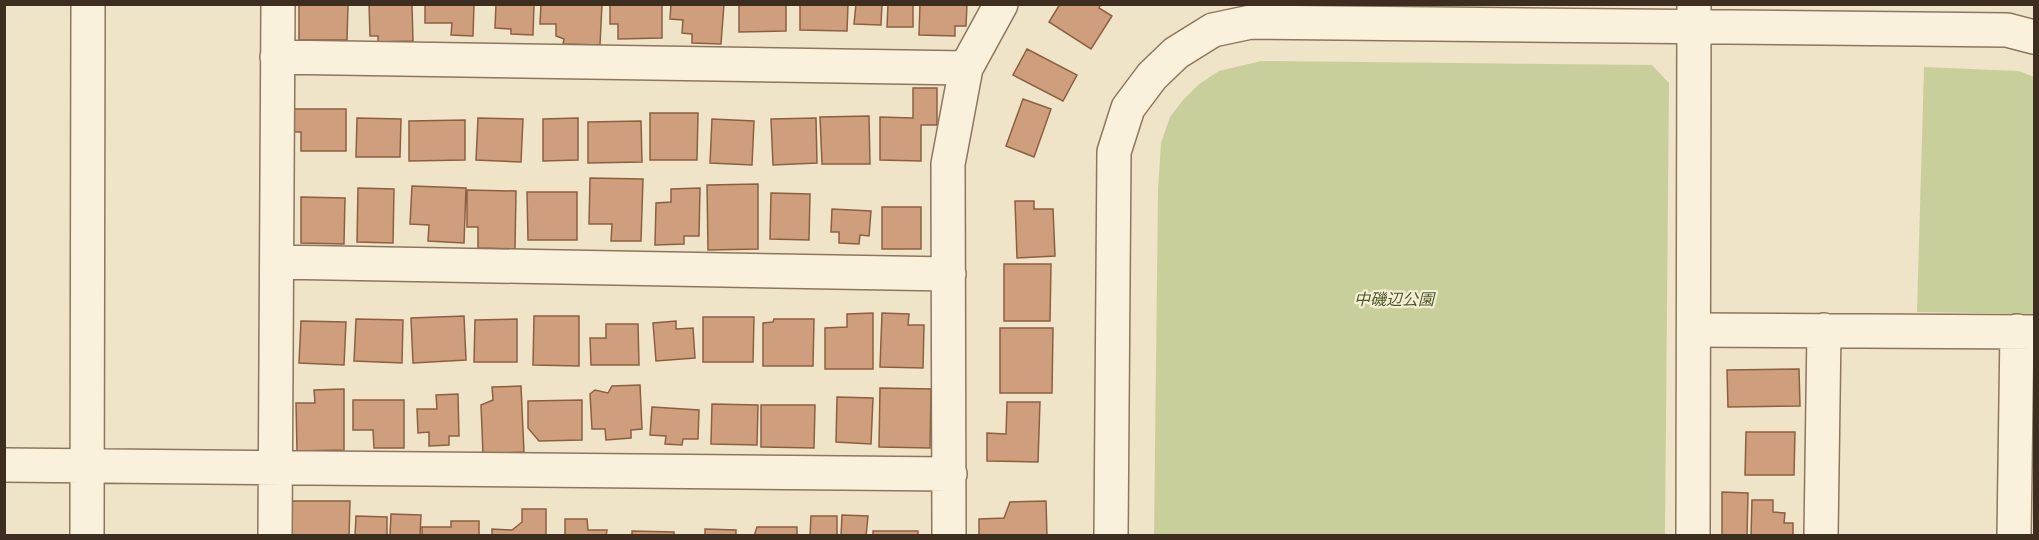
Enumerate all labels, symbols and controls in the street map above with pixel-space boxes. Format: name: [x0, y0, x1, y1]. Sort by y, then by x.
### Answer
park label: 中磯辺公園: [1354, 291, 1436, 308]

